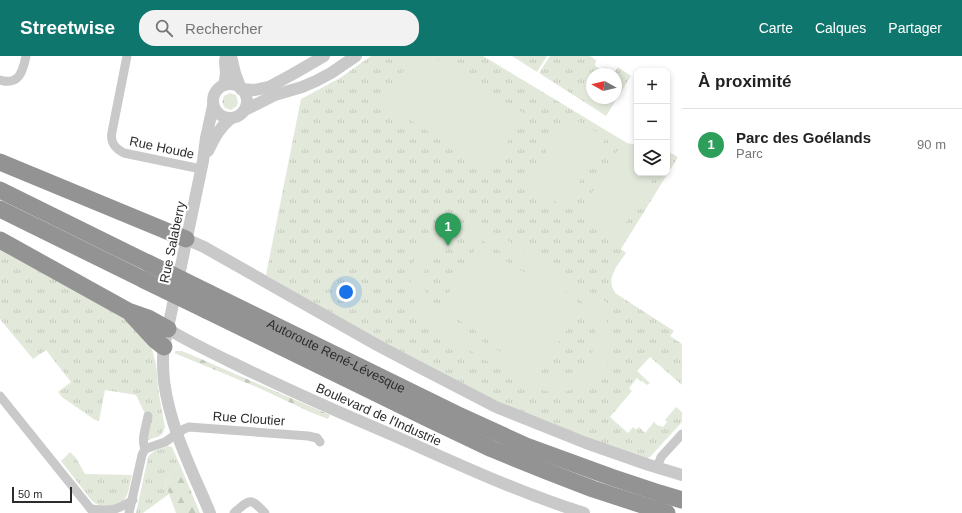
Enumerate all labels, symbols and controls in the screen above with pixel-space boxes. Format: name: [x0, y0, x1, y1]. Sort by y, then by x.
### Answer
search box: [139, 10, 419, 46]
text: Streetwise: [20, 17, 115, 38]
icon: search: [153, 17, 175, 39]
text: Rechercher: [185, 20, 263, 37]
text: Carte: [759, 20, 793, 36]
text: Calques: [815, 20, 866, 36]
text: Partager: [888, 20, 942, 36]
north arrow: [586, 68, 622, 104]
map controls: [634, 68, 670, 176]
button: +: [634, 68, 670, 104]
text: À proximité: [698, 72, 792, 91]
button: −: [634, 104, 670, 140]
text: Parc des Goélands: [736, 129, 871, 146]
street label: Rue Houde: [128, 133, 196, 162]
text: 1: [707, 137, 715, 152]
text: 90 m: [917, 137, 946, 152]
button: layers: [634, 140, 670, 176]
text: Parc: [736, 146, 763, 161]
street label: Rue Salaberry: [157, 199, 189, 284]
pin: 1: [435, 213, 461, 246]
your location: [336, 282, 356, 302]
street label: Autoroute René-Lévesque: [265, 316, 408, 396]
street label: Boulevard de l'Industrie: [314, 380, 444, 449]
street label: Rue Cloutier: [212, 408, 286, 429]
scale bar: [12, 485, 72, 504]
text: 50 m: [18, 488, 42, 500]

